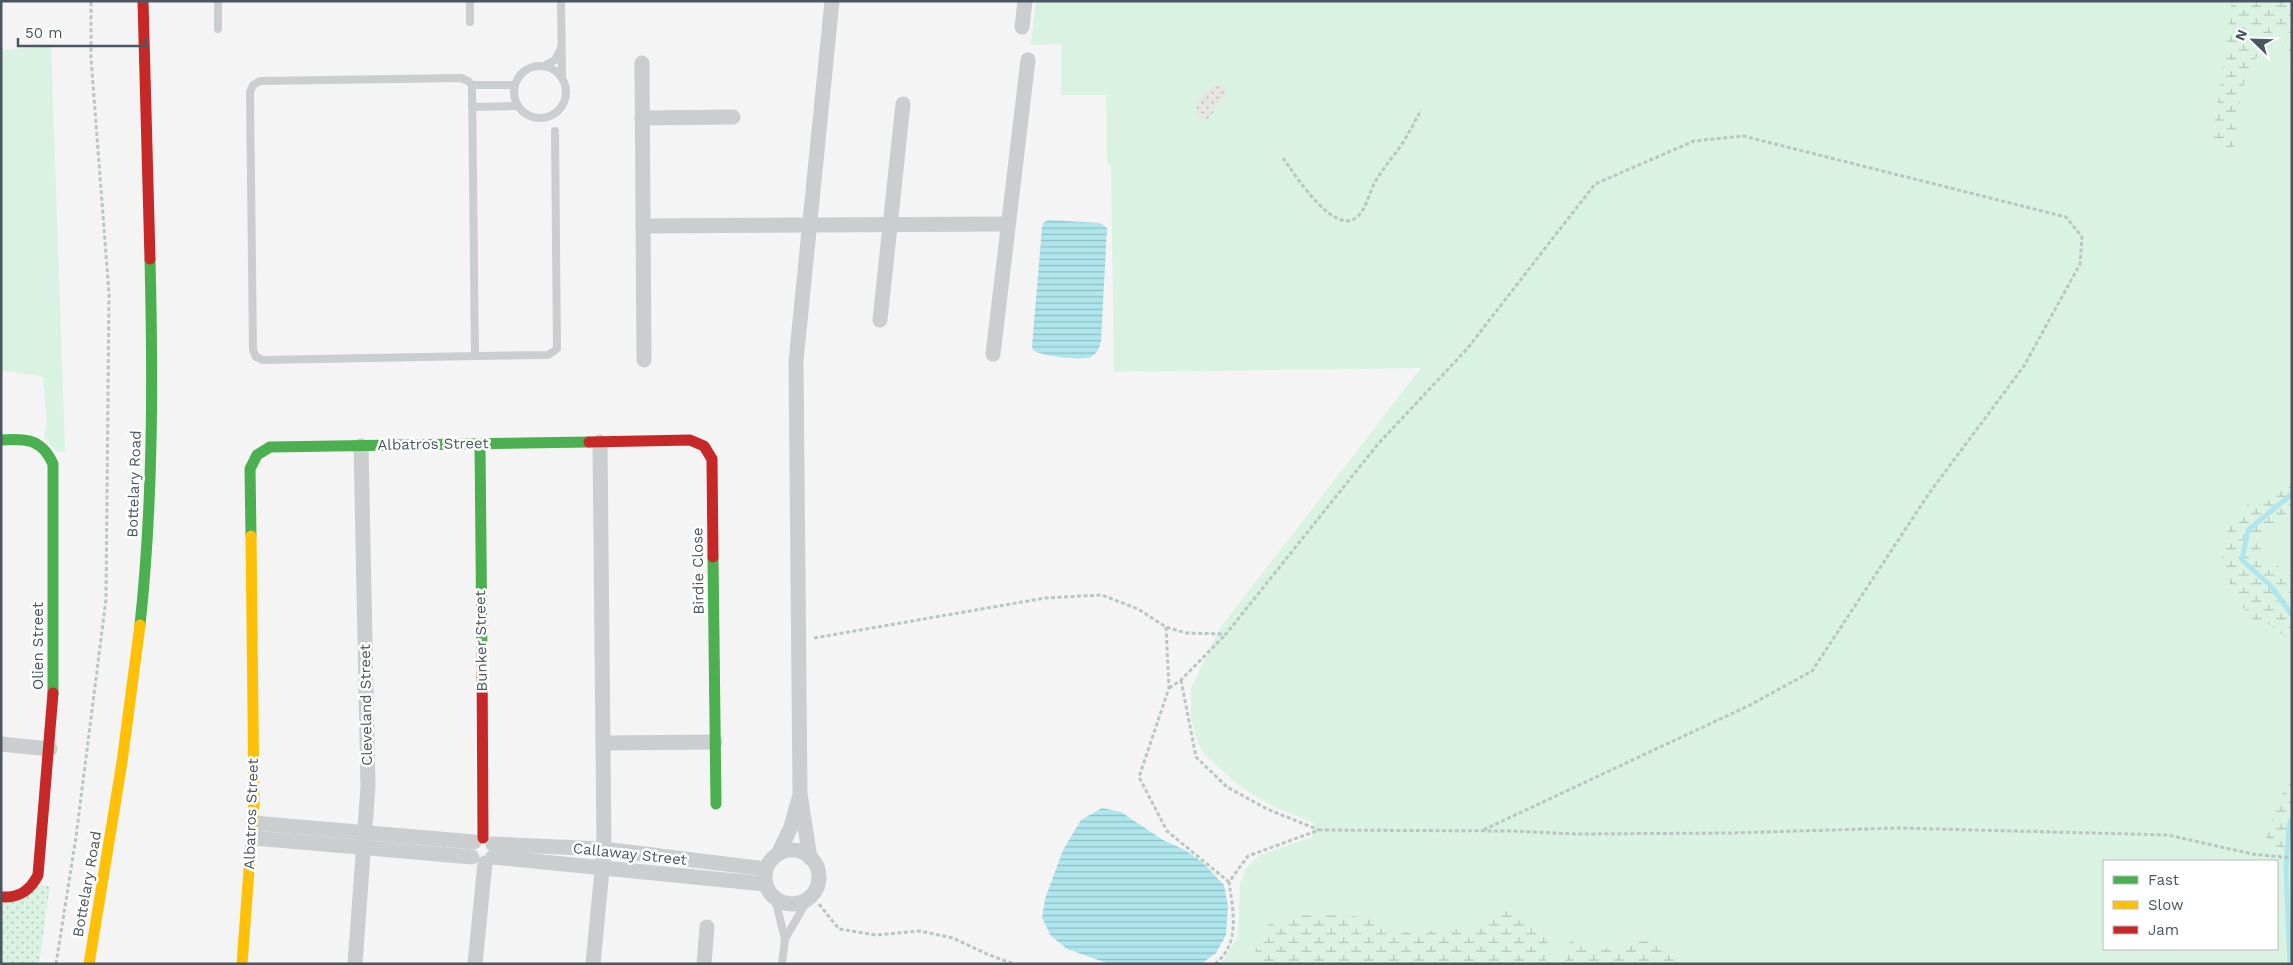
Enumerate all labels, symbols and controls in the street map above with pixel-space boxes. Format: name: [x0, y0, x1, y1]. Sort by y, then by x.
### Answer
scale bar: [18, 15, 145, 47]
north arrow: [2228, 15, 2278, 65]
text: 50 m: [25, 24, 62, 42]
text: N: [2232, 27, 2250, 43]
street label: Bottelary Road: [123, 430, 145, 538]
street label: Albatros Street: [377, 434, 490, 454]
street label: Birdie Close: [688, 527, 708, 615]
street label: Bunker Street: [471, 590, 491, 692]
street label: Olien Street: [29, 601, 47, 690]
street label: Cleveland Street: [356, 643, 376, 766]
street label: Albatros Street: [240, 757, 262, 870]
street label: Bottelary Road: [69, 830, 105, 938]
street label: Callaway Street: [572, 839, 689, 869]
legend: [2103, 860, 2278, 950]
text: Fast: [2148, 871, 2180, 889]
text: Slow: [2148, 896, 2184, 914]
text: Jam: [2148, 921, 2179, 939]

